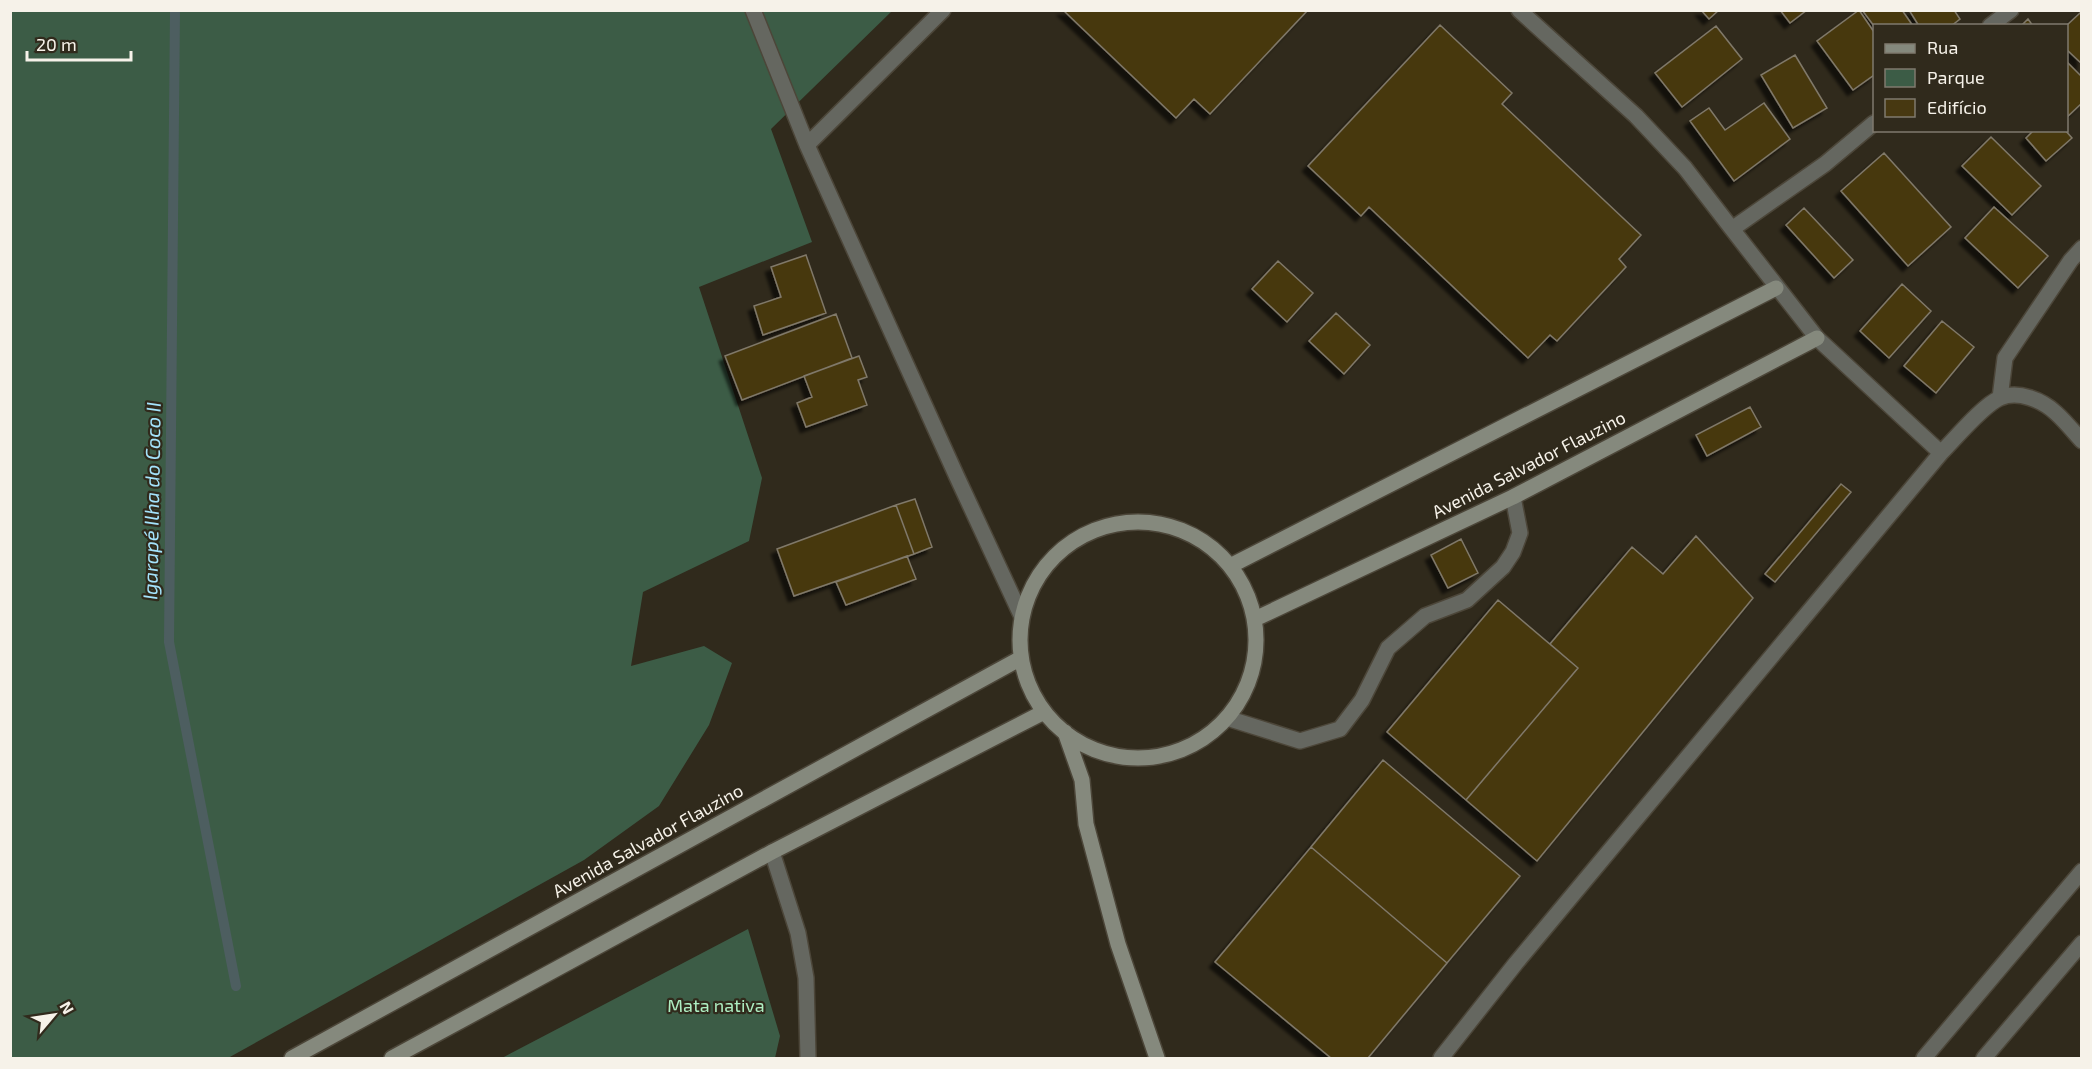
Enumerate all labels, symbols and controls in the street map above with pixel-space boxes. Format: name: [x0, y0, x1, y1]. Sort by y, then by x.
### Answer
scale bar: [27, 24, 130, 62]
legend: [1873, 24, 2068, 132]
text: 20 m: [36, 33, 77, 55]
text: Rua: [1927, 36, 1958, 58]
text: Parque: [1927, 66, 1985, 88]
text: Edifício: [1927, 96, 1987, 118]
water label: Igarapé Ilha do Coco II: [137, 402, 165, 600]
street label: Avenida Salvador Flauzino: [1428, 406, 1629, 523]
street label: Avenida Salvador Flauzino: [548, 779, 747, 902]
north arrow: [24, 985, 84, 1045]
park label: Mata nativa: [667, 994, 765, 1016]
text: N: [56, 998, 79, 1017]

